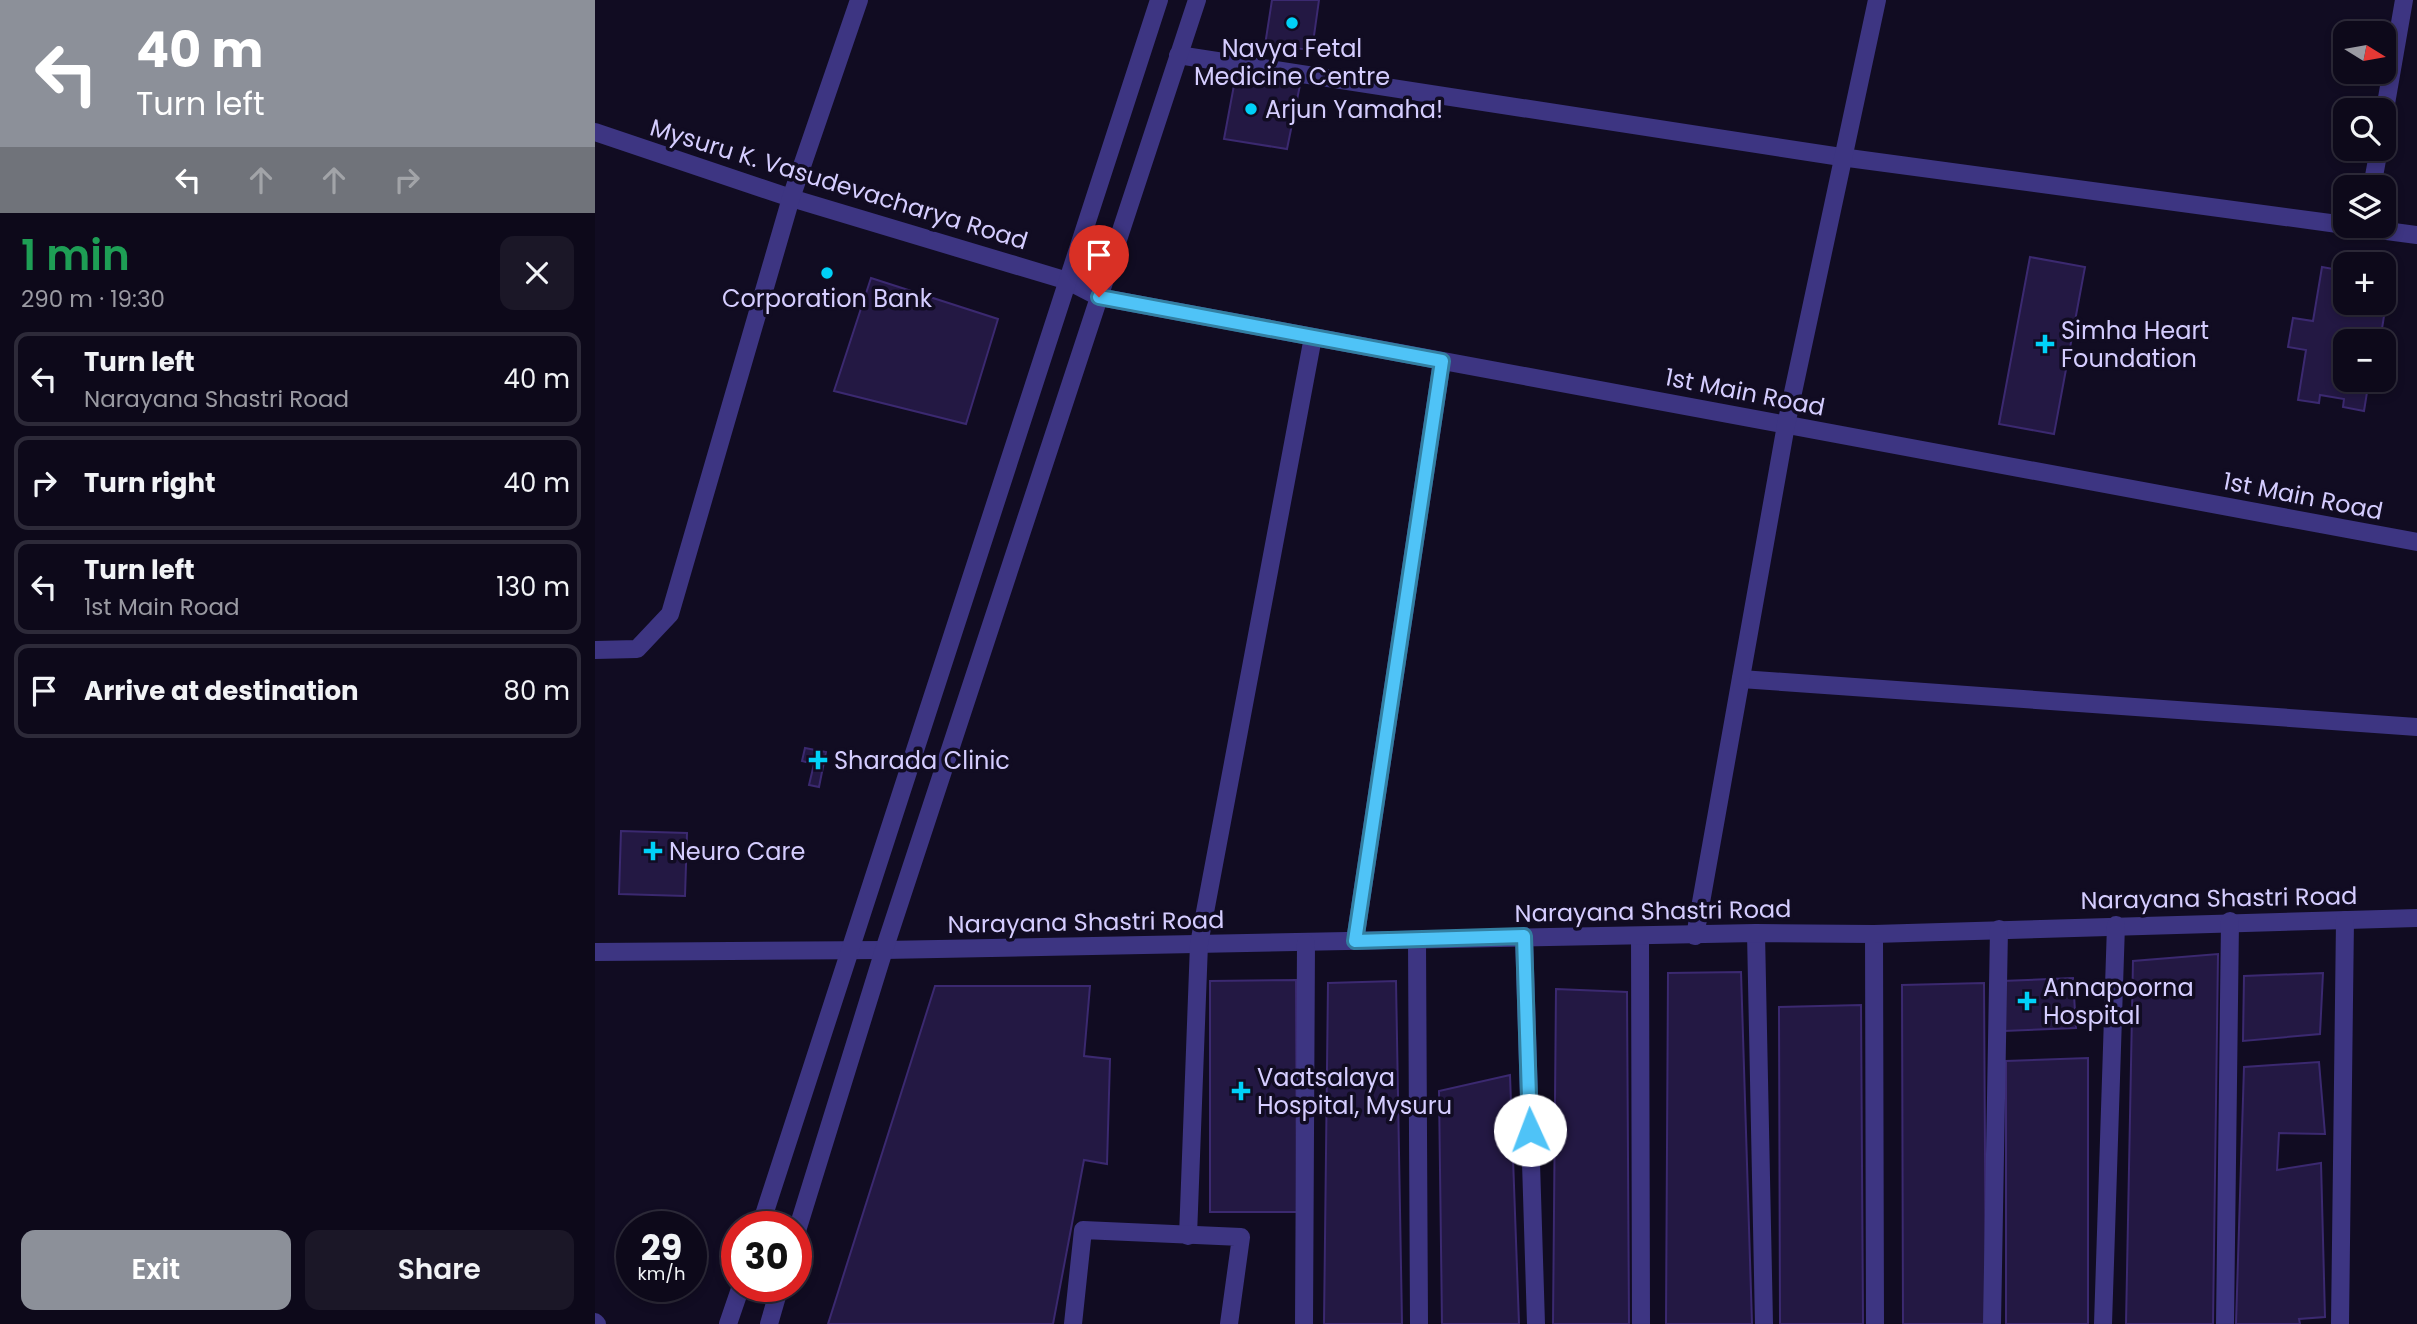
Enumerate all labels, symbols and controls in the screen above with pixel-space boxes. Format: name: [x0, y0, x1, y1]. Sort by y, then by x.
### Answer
marker: Navya Fetal Medicine Centre: [1284, 15, 1300, 31]
text: 40 m: [136, 16, 263, 84]
north arrow: [2333, 21, 2396, 84]
map controls: [2333, 21, 2396, 392]
icon: left: [21, 28, 112, 119]
place label: Navya Fetal Medicine Centre: [1194, 32, 1390, 93]
text: Turn left: [136, 81, 265, 126]
place label: Arjun Yamaha!: [1265, 93, 1443, 126]
button: search: [2333, 98, 2396, 161]
marker: Arjun Yamaha!: [1243, 101, 1259, 117]
street label: Mysuru K. Vasudevacharya Road: [646, 111, 1032, 257]
icon: left: [169, 161, 207, 199]
icon: ahead: [242, 161, 280, 199]
icon: ahead: [315, 161, 353, 199]
icon: right: [388, 161, 426, 199]
button: layers: [2333, 175, 2396, 238]
pin: [1069, 225, 1129, 297]
text: 1 min: [21, 226, 130, 285]
button: close: [500, 236, 574, 310]
icon: arrive: [1080, 236, 1118, 274]
button: +: [2333, 252, 2396, 315]
marker: Corporation Bank: [819, 265, 835, 281]
place label: Corporation Bank: [722, 282, 933, 315]
text: 290 m · 19:30: [21, 283, 165, 315]
place label: Simha Heart Foundation: [2061, 314, 2209, 375]
button: −: [2333, 329, 2396, 392]
marker: Simha Heart Foundation: [2035, 334, 2055, 354]
text: Turn left: [84, 344, 195, 380]
icon: left: [25, 360, 63, 398]
street label: 1st Main Road: [1662, 360, 1828, 424]
text: 40 m: [504, 361, 570, 397]
text: Narayana Shastri Road: [84, 383, 349, 415]
icon: right: [25, 464, 63, 502]
street label: 1st Main Road: [2220, 464, 2386, 528]
text: Turn right: [84, 465, 216, 501]
text: 40 m: [504, 465, 570, 501]
text: Turn left: [84, 552, 195, 588]
icon: left: [25, 568, 63, 606]
text: 130 m: [496, 569, 570, 605]
text: 1st Main Road: [84, 591, 240, 623]
icon: arrive: [25, 672, 63, 710]
text: Arrive at destination: [84, 673, 359, 709]
text: 80 m: [504, 673, 570, 709]
place label: Sharada Clinic: [834, 744, 1010, 777]
marker: Sharada Clinic: [808, 750, 828, 770]
place label: Neuro Care: [669, 835, 805, 868]
marker: Neuro Care: [643, 841, 663, 861]
street label: Narayana Shastri Road: [2080, 879, 2358, 917]
street label: Narayana Shastri Road: [1514, 892, 1792, 930]
street label: Narayana Shastri Road: [947, 903, 1225, 941]
place label: Annapoorna Hospital: [2043, 971, 2194, 1032]
marker: Annapoorna Hospital: [2017, 991, 2037, 1011]
place label: Vaatsalaya Hospital, Mysuru: [1257, 1061, 1452, 1122]
marker: Vaatsalaya Hospital, Mysuru: [1231, 1081, 1251, 1101]
position arrow: [1493, 1093, 1567, 1167]
speed limit sign: 30: [721, 1211, 812, 1302]
text: 29: [641, 1223, 682, 1272]
button: Exit: [21, 1230, 291, 1310]
button: Share: [305, 1230, 574, 1310]
text: km/h: [638, 1261, 685, 1286]

